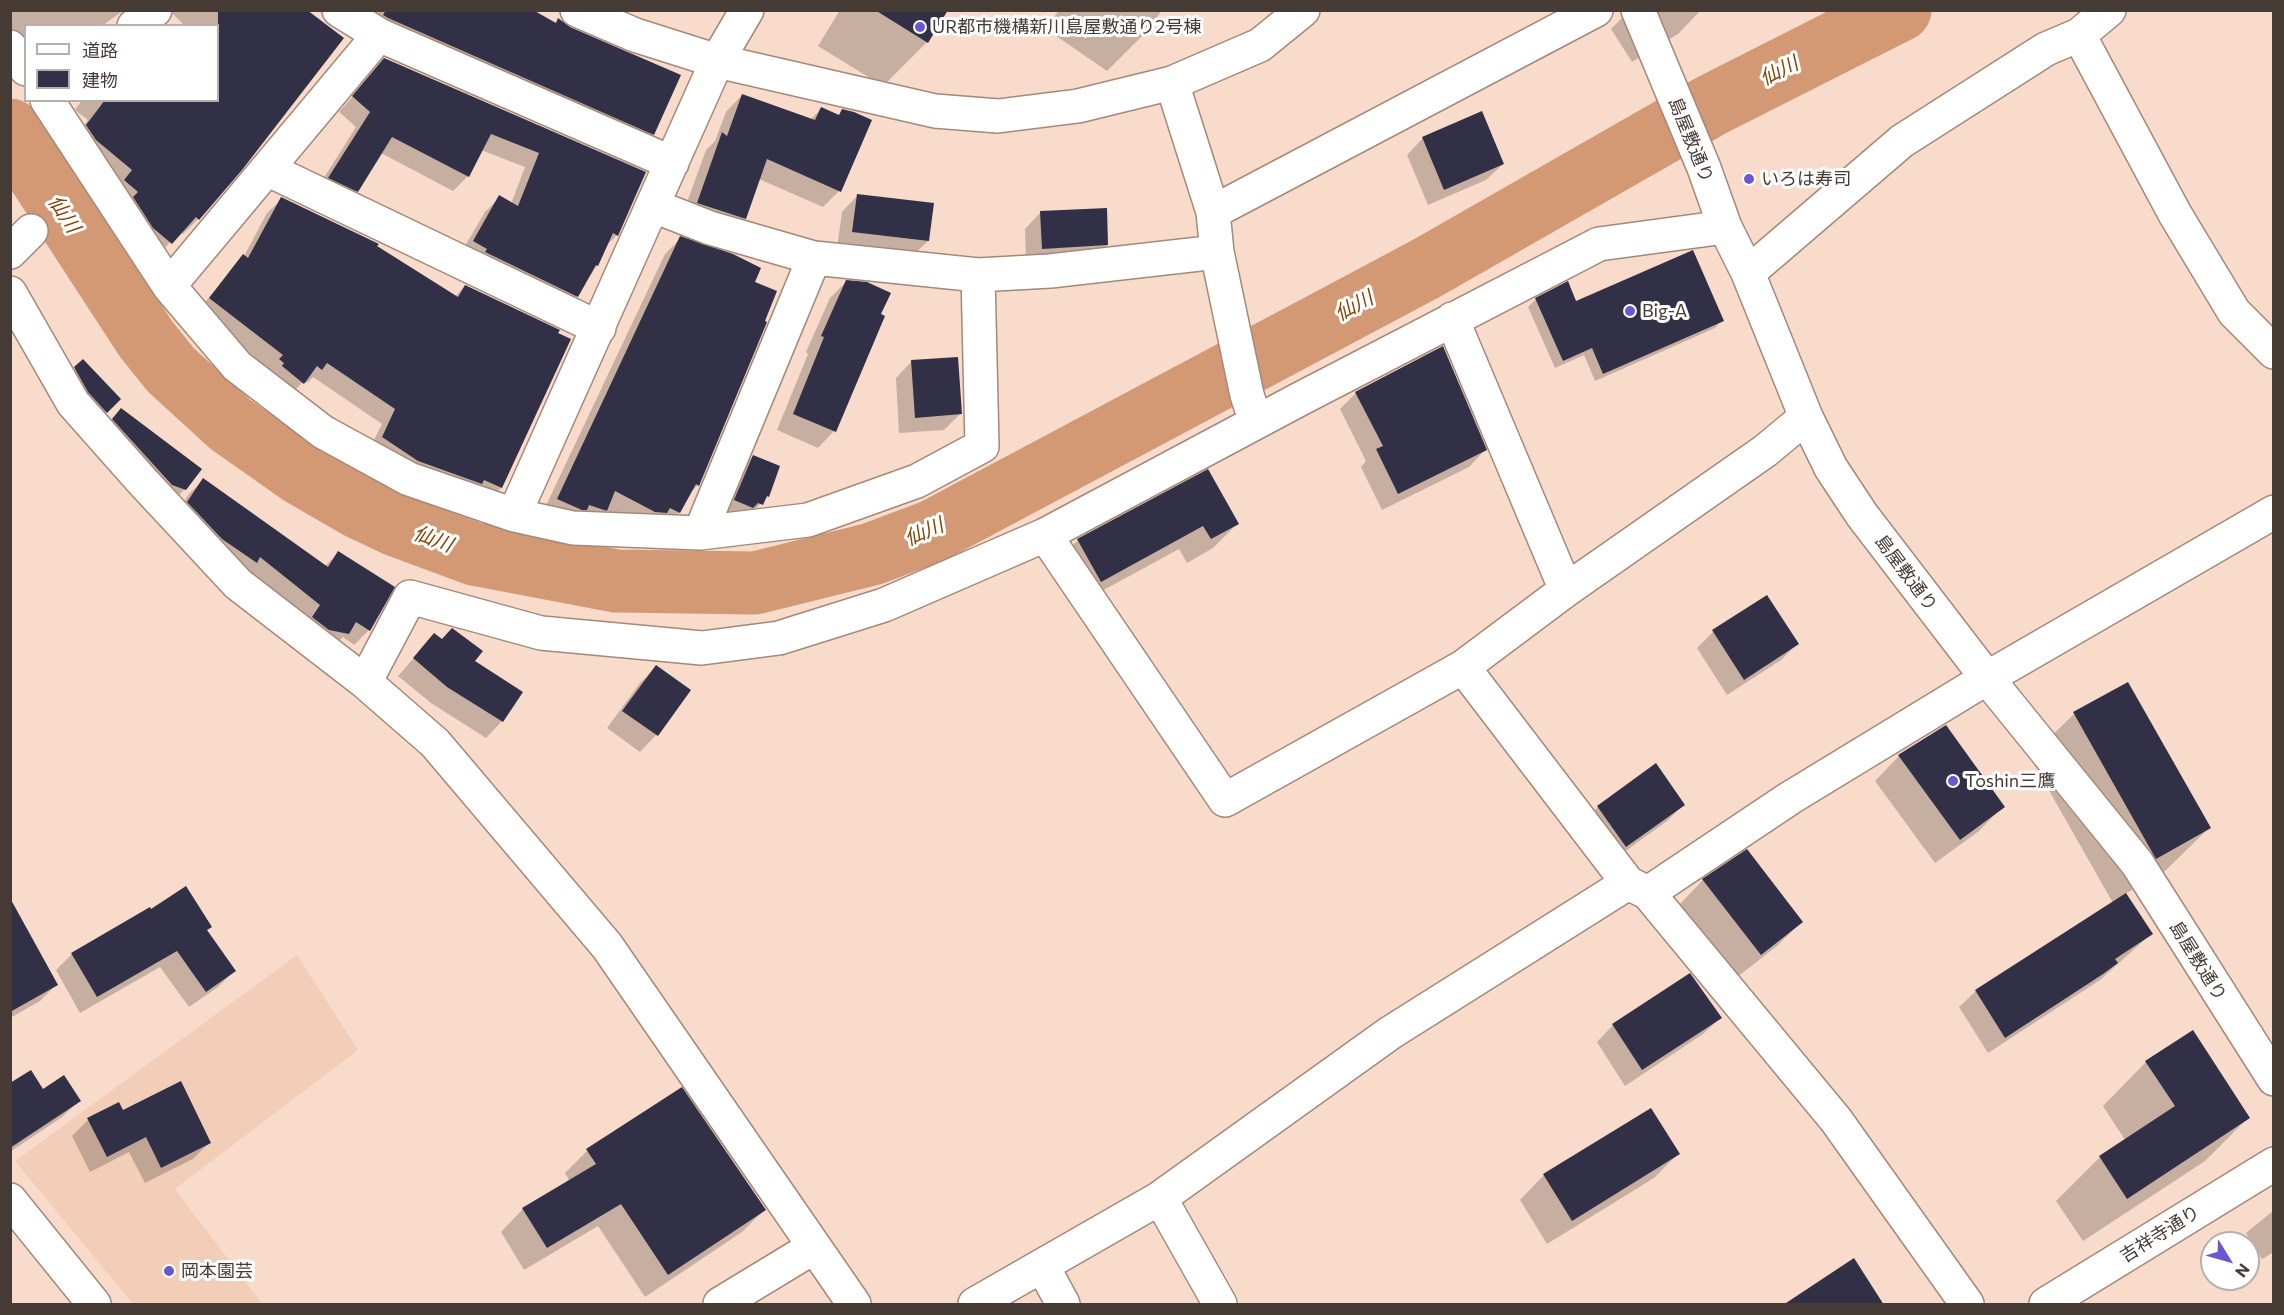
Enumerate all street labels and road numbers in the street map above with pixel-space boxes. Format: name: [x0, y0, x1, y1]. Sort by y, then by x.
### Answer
street label: 島屋敷通り: [1664, 94, 1718, 186]
street label: 島屋敷通り: [1870, 531, 1942, 615]
street label: 島屋敷通り: [2165, 917, 2231, 1005]
street label: 吉祥寺通り: [2116, 1201, 2204, 1267]

